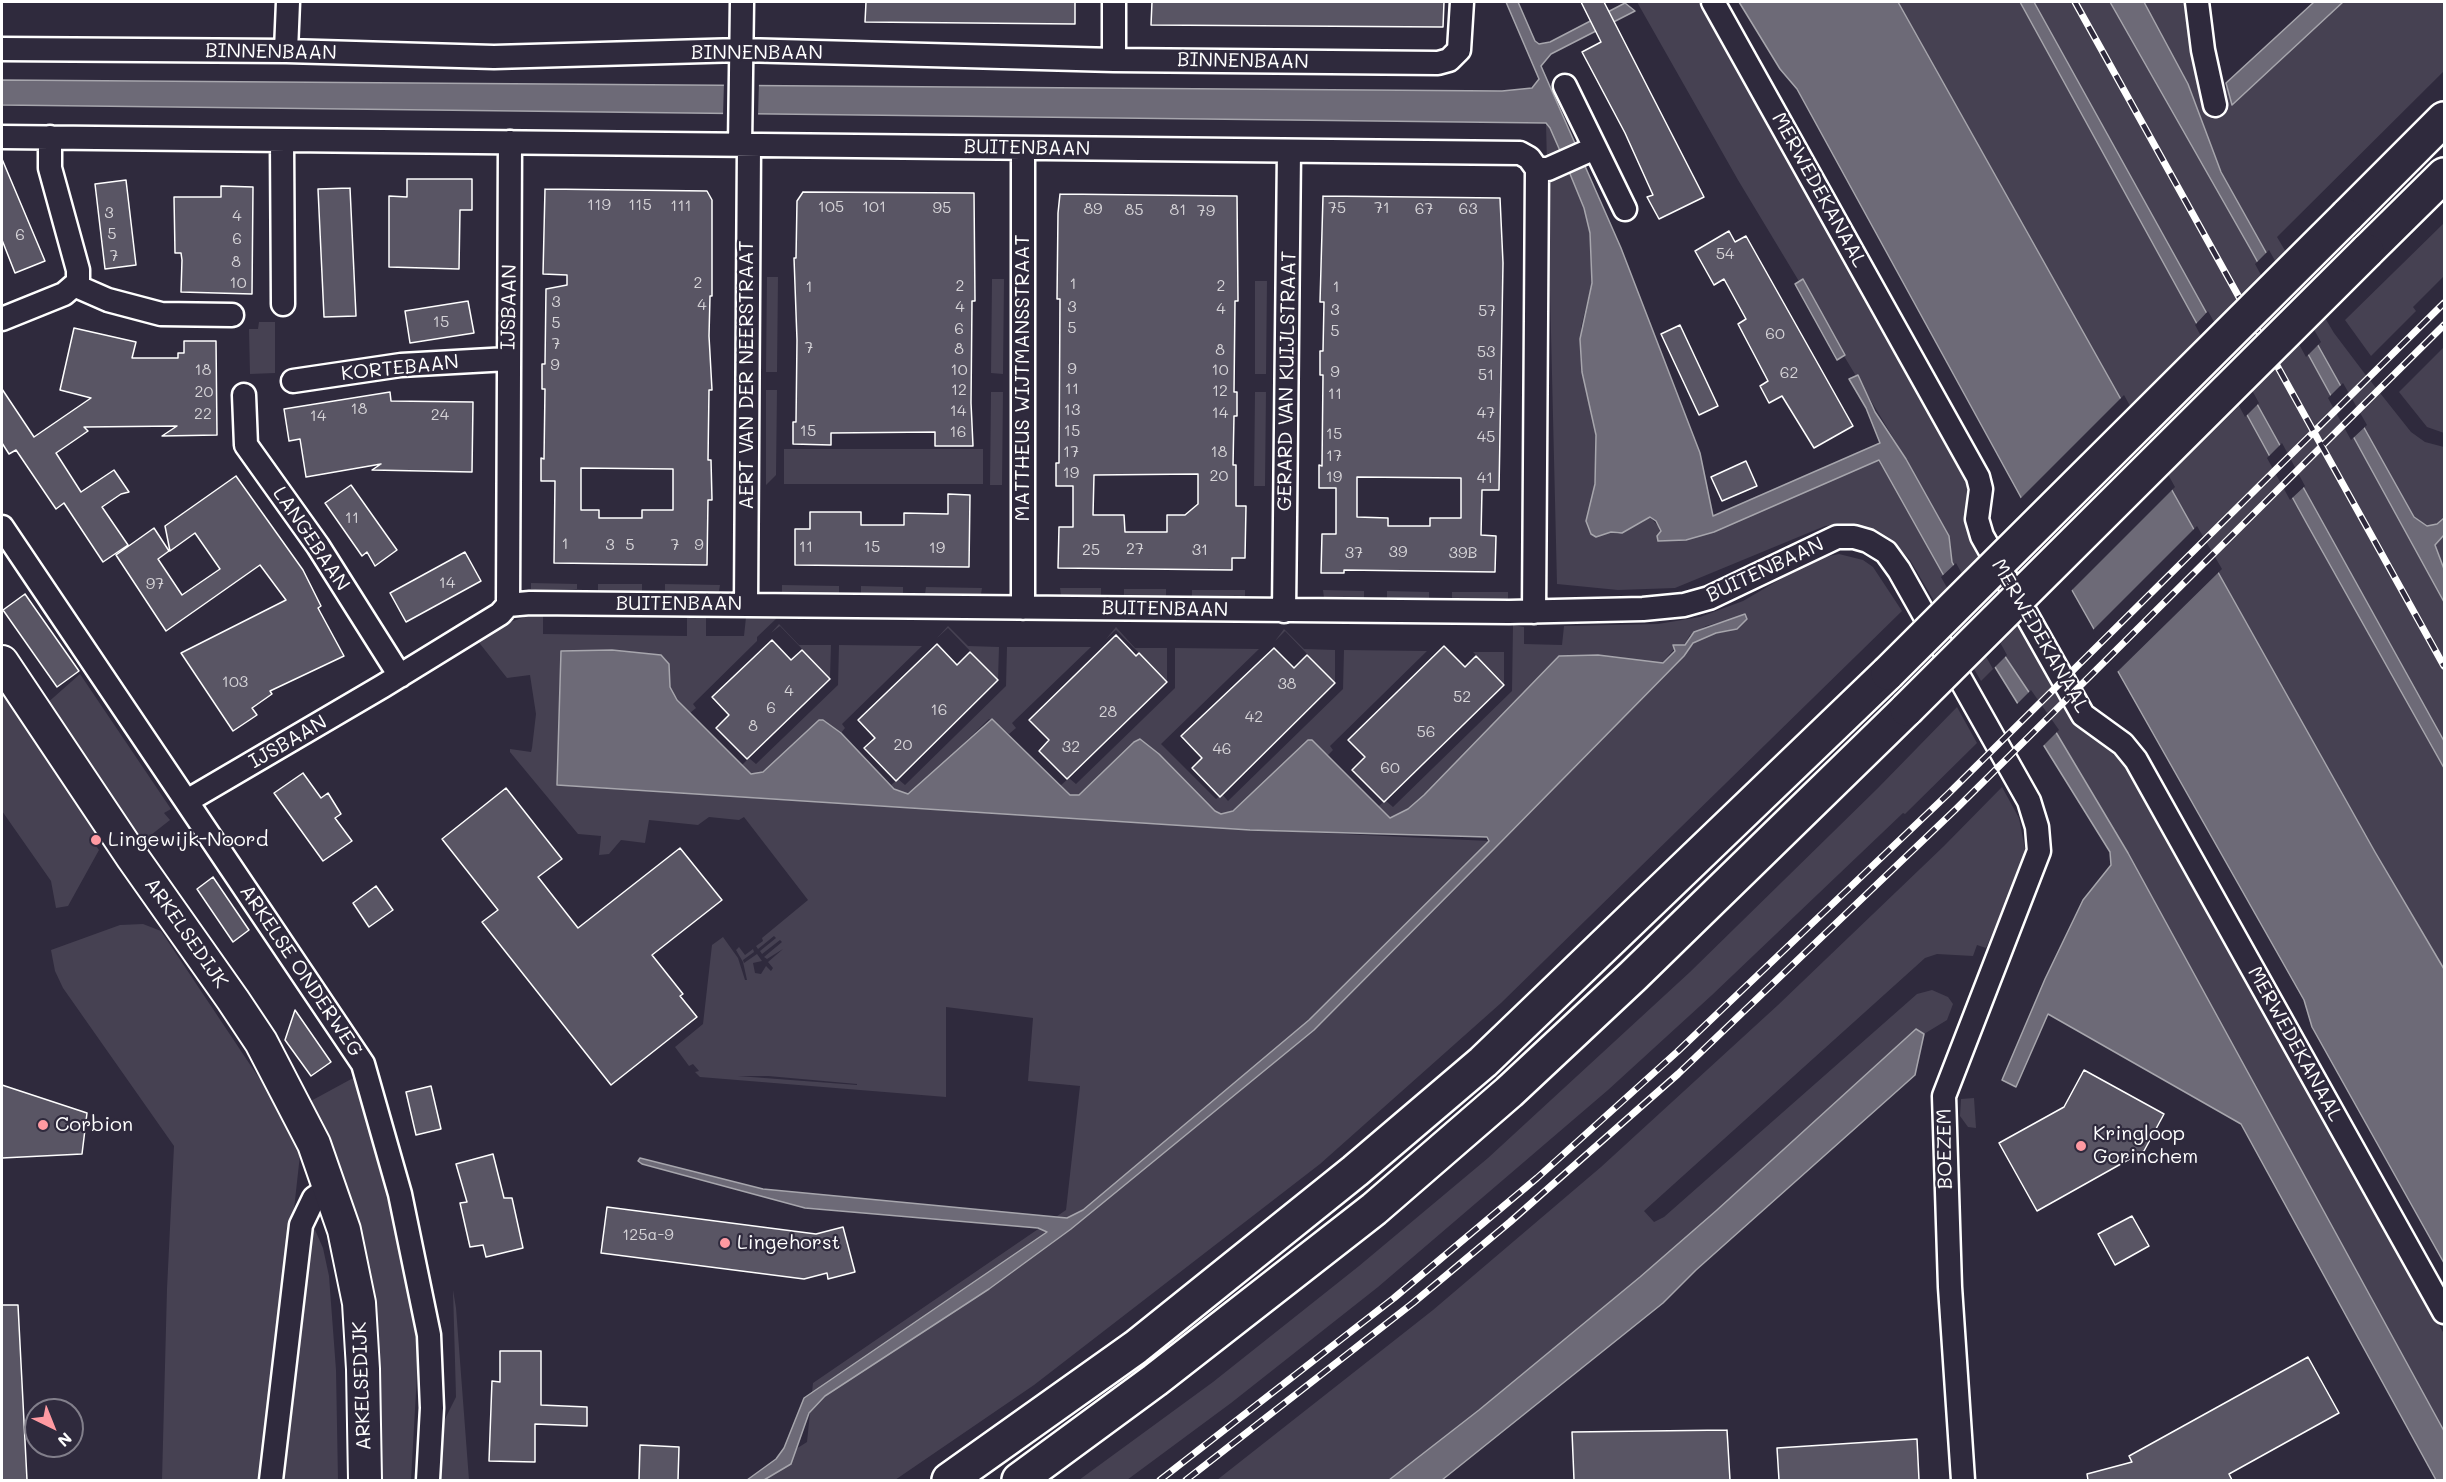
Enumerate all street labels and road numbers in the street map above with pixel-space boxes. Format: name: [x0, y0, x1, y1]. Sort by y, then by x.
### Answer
street label: BINNENBAAN: [205, 39, 337, 65]
street label: BINNENBAAN: [691, 41, 823, 65]
street label: BINNENBAAN: [1177, 48, 1309, 74]
street label: MERWEDEKANAAL: [1766, 108, 1872, 272]
street label: BUITENBAAN: [963, 135, 1091, 161]
street label: MATTHEUS WIJTMANSSTRAAT: [1011, 234, 1035, 522]
street label: AERT VAN DER NEERSTRAAT: [735, 240, 759, 510]
street label: GERARD VAN KUIJLSTRAAT: [1273, 251, 1301, 511]
street label: IJSBAAN: [496, 264, 522, 350]
street label: KORTEBAAN: [340, 350, 460, 386]
street label: LANGEBAAN: [267, 482, 355, 596]
street label: BUITENBAAN: [1702, 532, 1828, 608]
street label: MERWEDEKANAAL: [1986, 555, 2094, 717]
street label: BUITENBAAN: [616, 592, 742, 616]
street label: BUITENBAAN: [1101, 596, 1229, 622]
street label: IJSBAAN: [245, 710, 331, 774]
street label: ARKELSEDIJK: [139, 873, 233, 993]
street label: ARKELSE ONDERWEG: [234, 880, 368, 1062]
street label: MERWEDEKANAAL: [2242, 962, 2348, 1126]
street label: BOEZEM: [1932, 1109, 1958, 1189]
street label: ARKELSEDIJK: [348, 1321, 376, 1451]

